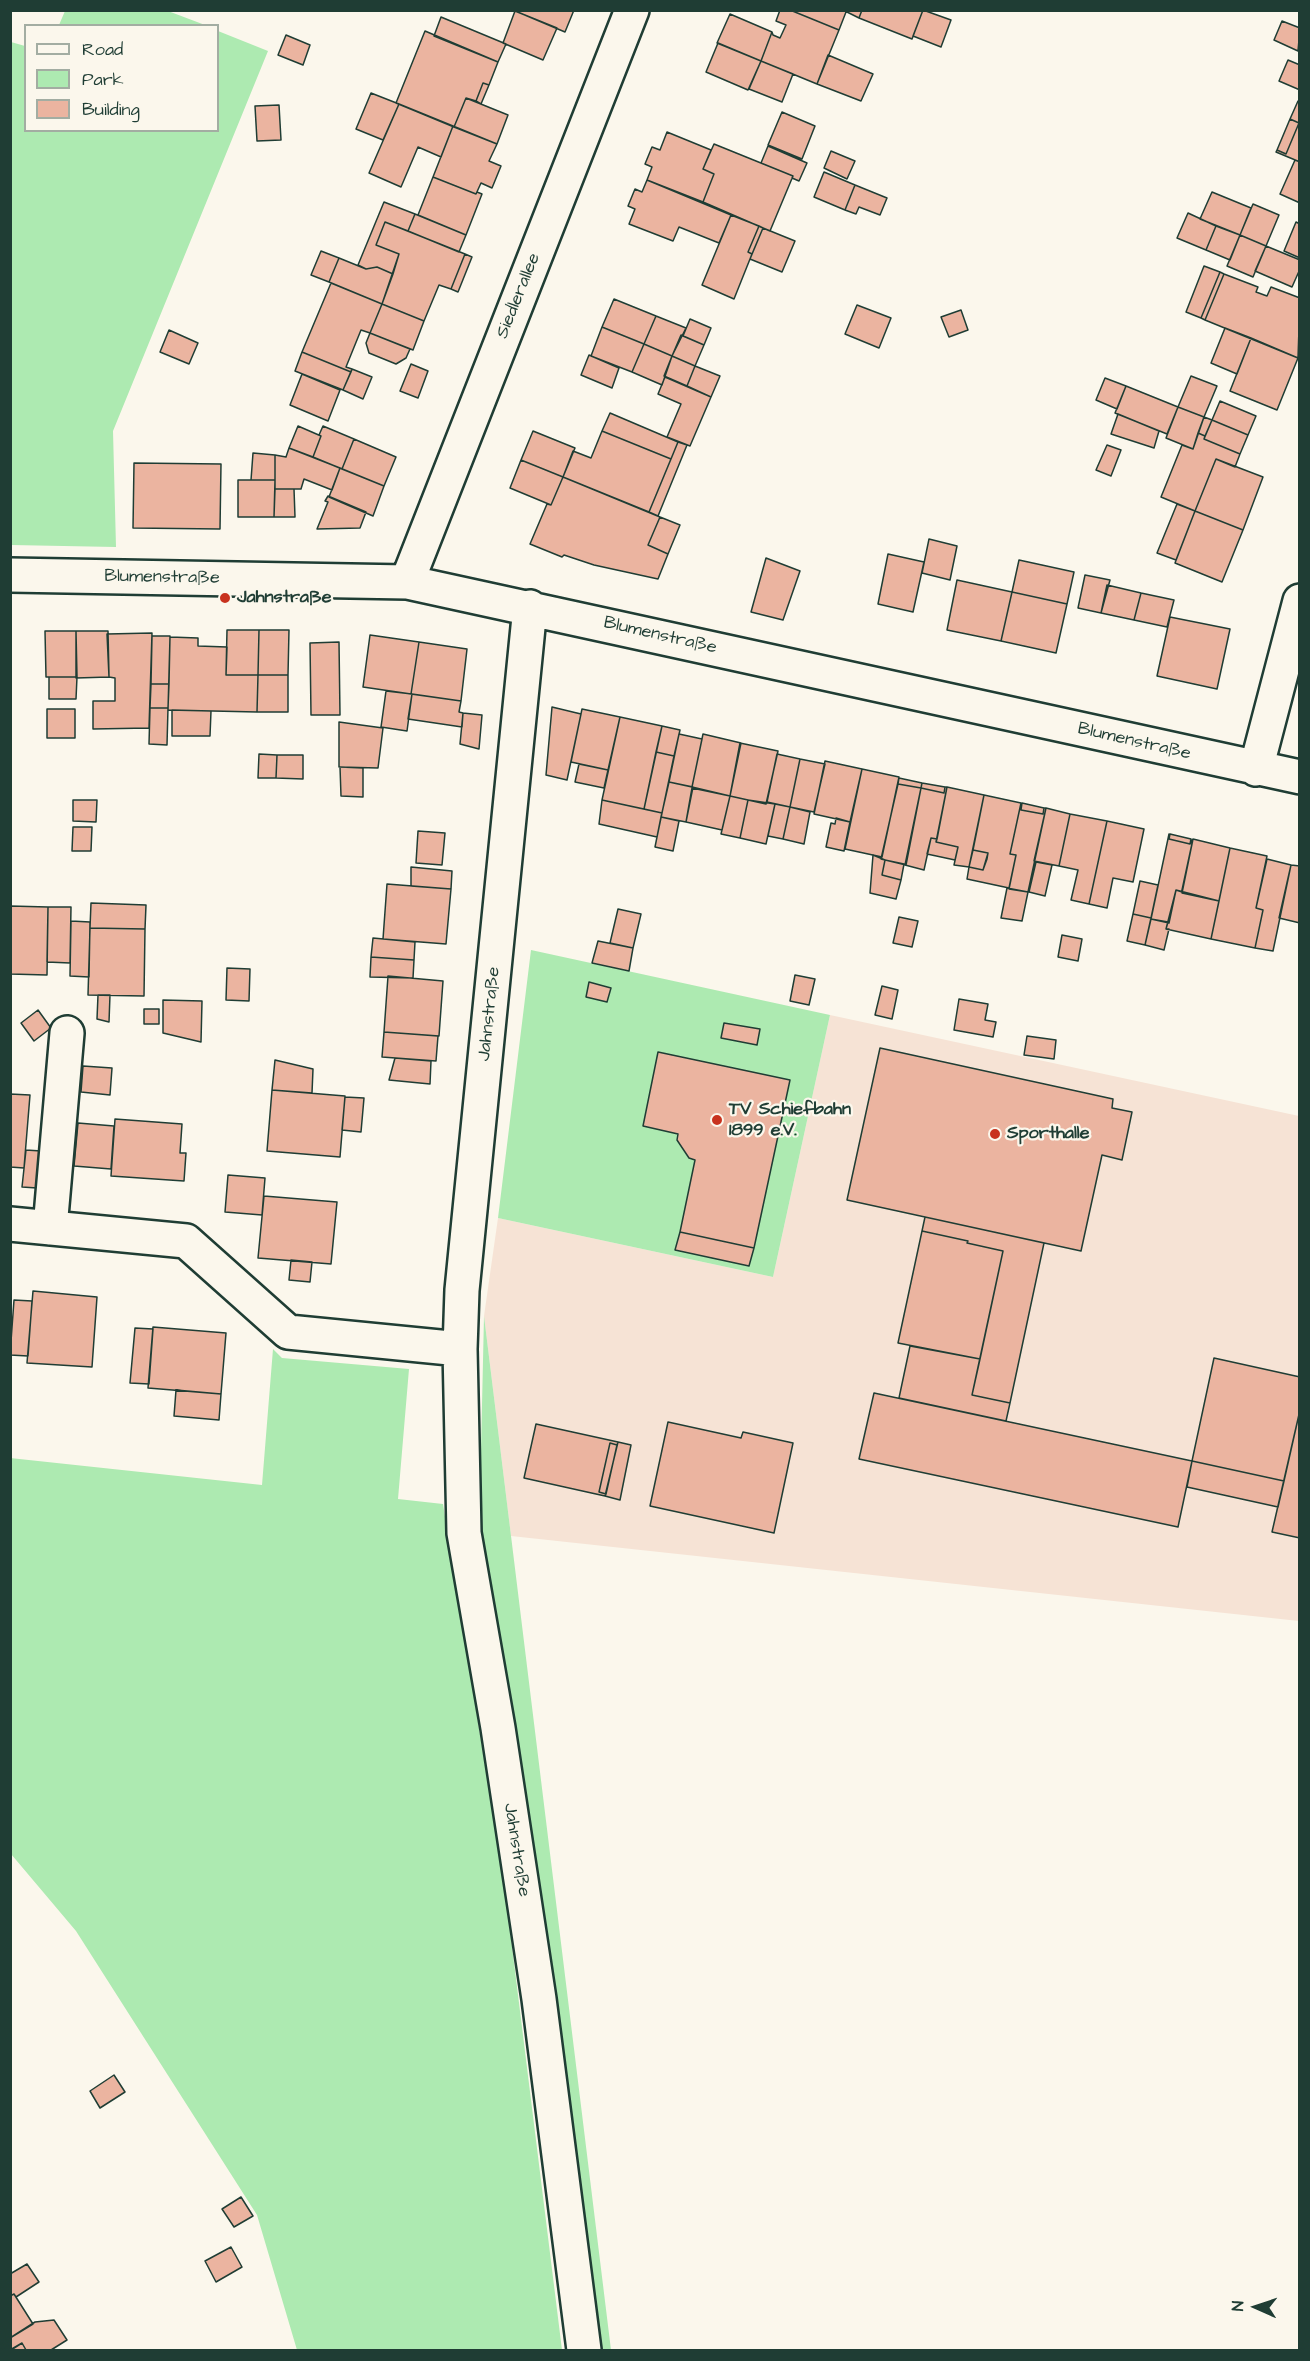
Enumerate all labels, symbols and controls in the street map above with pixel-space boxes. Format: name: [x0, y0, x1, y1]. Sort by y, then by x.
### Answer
legend: [24, 24, 219, 132]
text: Road: [82, 37, 123, 62]
text: Park: [82, 67, 124, 92]
text: Building: [82, 97, 140, 122]
street label: Siedlerallee: [492, 250, 546, 342]
street label: Blumenstraße: [104, 566, 220, 590]
place label: Jahnstraße: [237, 587, 332, 609]
marker: Jahnstraße: [218, 591, 232, 605]
street label: Blumenstraße: [601, 612, 719, 660]
street label: Blumenstraße: [1075, 718, 1193, 766]
street label: Jahnstraße: [474, 966, 506, 1062]
place label: TV Schiefbahn 1899 e.V.: [729, 1099, 851, 1142]
marker: TV Schiefbahn 1899 e.V.: [710, 1113, 724, 1127]
place label: Sporthalle: [1007, 1123, 1089, 1145]
marker: Sporthalle: [988, 1127, 1002, 1141]
street label: Jahnstraße: [498, 1802, 534, 1898]
north arrow: [1226, 2277, 1286, 2337]
text: N: [1227, 2300, 1249, 2312]

